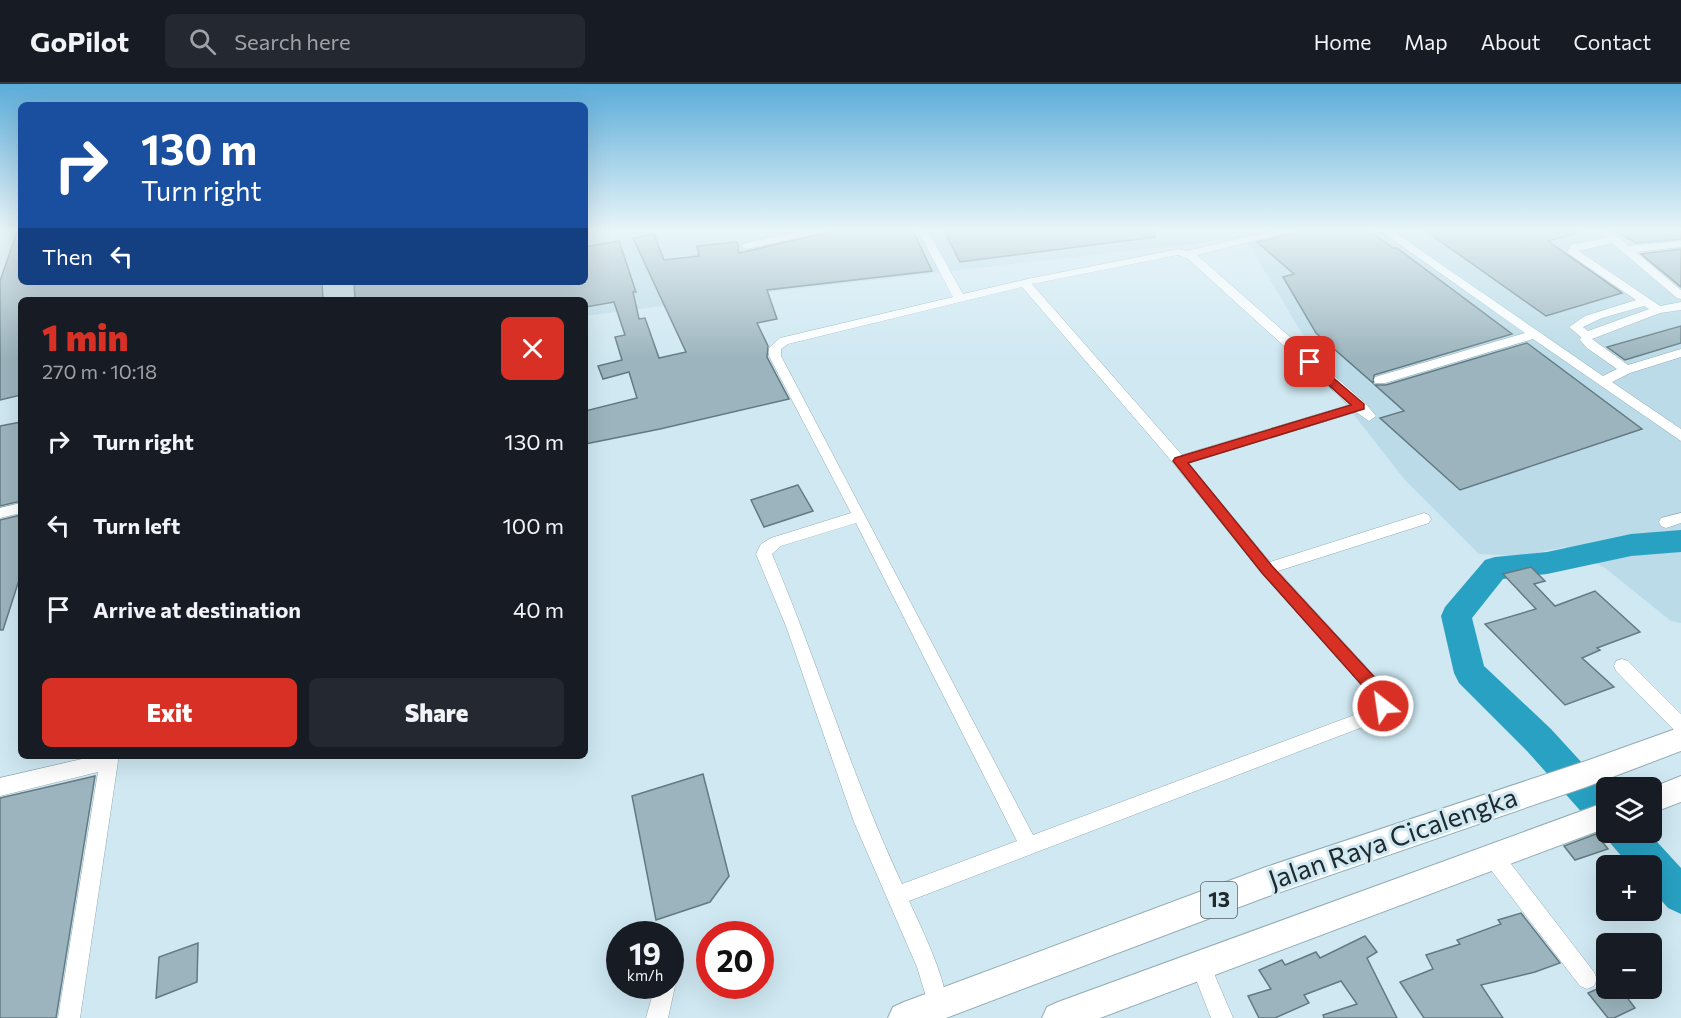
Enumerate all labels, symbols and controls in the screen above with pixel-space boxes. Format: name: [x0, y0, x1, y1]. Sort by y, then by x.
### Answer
search box: [165, 14, 585, 68]
text: GoPilot: [30, 24, 129, 58]
icon: search: [186, 25, 219, 58]
text: Search here: [234, 28, 351, 55]
text: Home: [1314, 29, 1371, 54]
text: Map: [1404, 29, 1448, 54]
text: About: [1481, 29, 1540, 54]
text: Contact: [1573, 29, 1651, 54]
text: 130 m: [141, 122, 257, 174]
icon: right: [42, 126, 120, 204]
text: Turn right: [141, 174, 261, 207]
icon: left: [105, 240, 138, 273]
text: Then: [42, 243, 93, 270]
text: 1 min: [42, 314, 128, 358]
button: close: [501, 317, 564, 380]
pin: [1284, 336, 1335, 387]
icon: arrive: [1293, 345, 1326, 378]
text: 270 m · 10:18: [42, 359, 157, 383]
icon: right: [42, 425, 75, 458]
text: Turn right: [93, 428, 194, 455]
text: 130 m: [504, 428, 564, 455]
icon: left: [42, 509, 75, 542]
text: Turn left: [93, 512, 180, 539]
text: 100 m: [502, 512, 564, 539]
icon: arrive: [42, 593, 75, 626]
text: Arrive at destination: [93, 596, 301, 623]
text: 40 m: [513, 596, 564, 623]
position arrow: [1351, 674, 1415, 738]
button: Exit: [42, 678, 297, 747]
button: Share: [309, 678, 564, 747]
map controls: [1596, 777, 1662, 999]
button: layers: [1596, 777, 1662, 843]
street label: Jalan Raya Cicalengka: [1264, 779, 1521, 896]
button: +: [1596, 855, 1662, 921]
road number: 13: [1201, 882, 1237, 918]
speed limit sign: 20: [696, 921, 774, 999]
button: −: [1596, 933, 1662, 999]
text: 19: [629, 934, 661, 971]
text: km/h: [627, 966, 663, 984]

